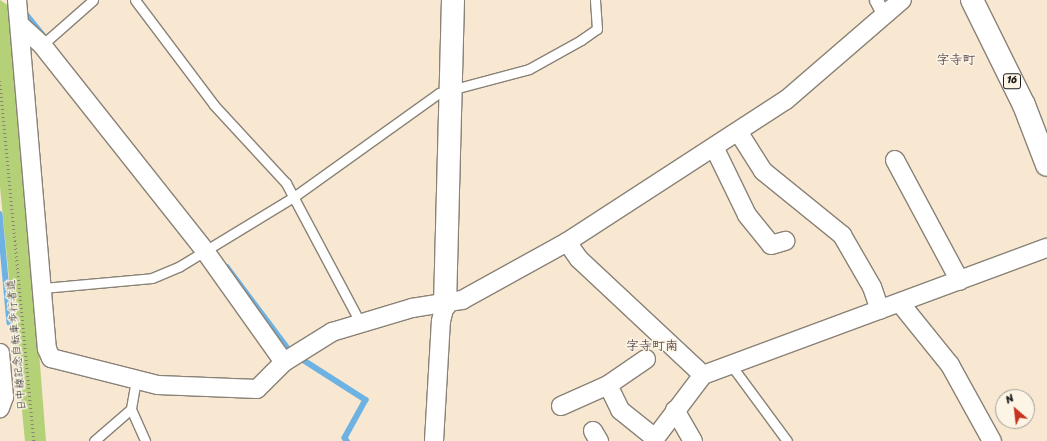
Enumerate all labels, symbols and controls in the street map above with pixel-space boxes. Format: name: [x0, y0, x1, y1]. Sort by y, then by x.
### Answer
district label: 字寺町: [937, 52, 975, 68]
road number: 16: [1003, 73, 1021, 89]
street label: 日中線記念自転車歩行者道: [5, 279, 29, 411]
district label: 字寺町南: [626, 338, 678, 354]
north arrow: [995, 389, 1035, 429]
text: N: [1002, 389, 1017, 409]

